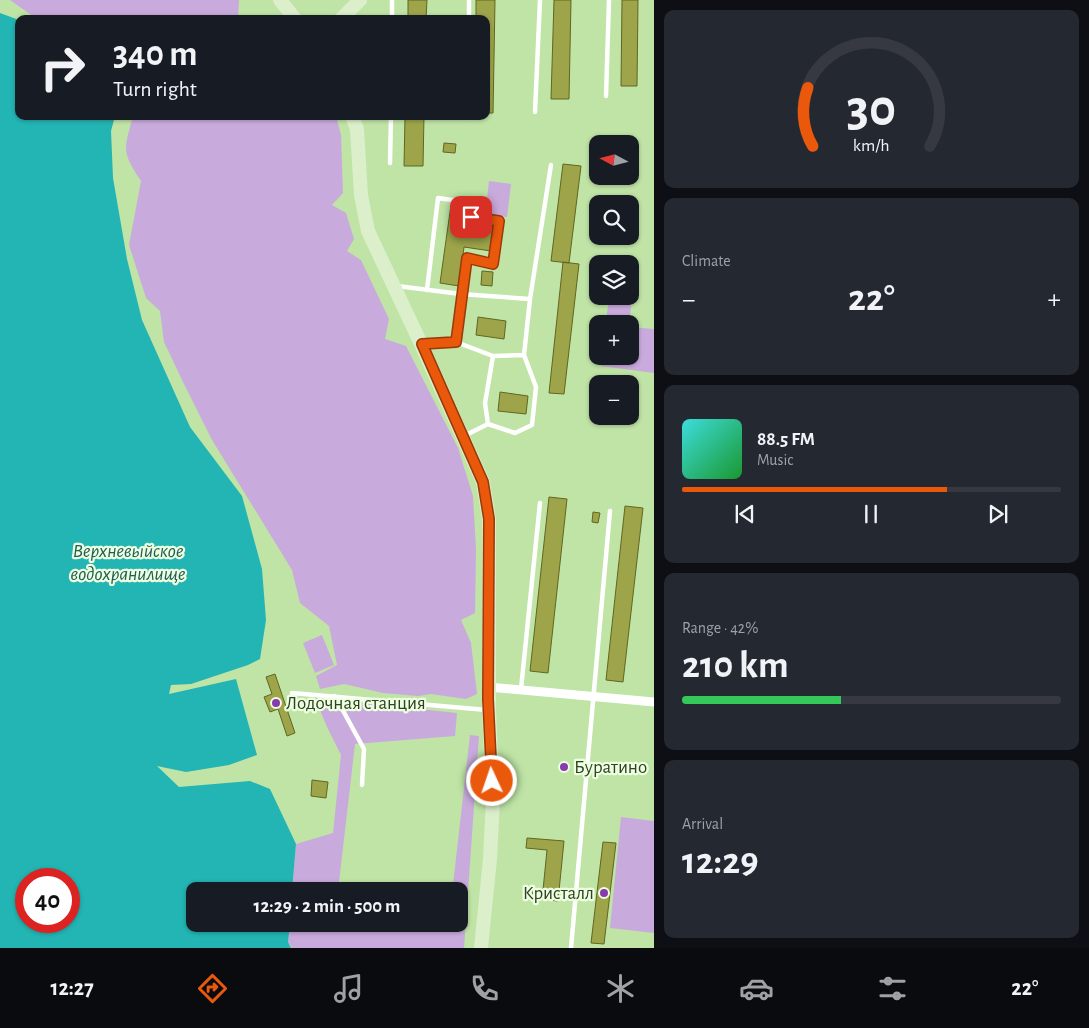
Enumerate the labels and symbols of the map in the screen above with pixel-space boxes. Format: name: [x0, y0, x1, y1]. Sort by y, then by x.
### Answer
north arrow: [589, 135, 639, 185]
pin: [450, 196, 492, 238]
water label: Верхневыйское водохранилище: [71, 541, 185, 584]
place label: Лодочная станция: [286, 694, 426, 713]
marker: Лодочная станция: [270, 697, 282, 709]
position arrow: [465, 754, 517, 806]
place label: Буратино: [574, 758, 647, 777]
marker: Буратино: [558, 761, 570, 773]
speed limit sign: 40: [15, 868, 80, 933]
place label: Кристалл: [523, 884, 594, 903]
marker: Кристалл: [598, 887, 610, 899]

